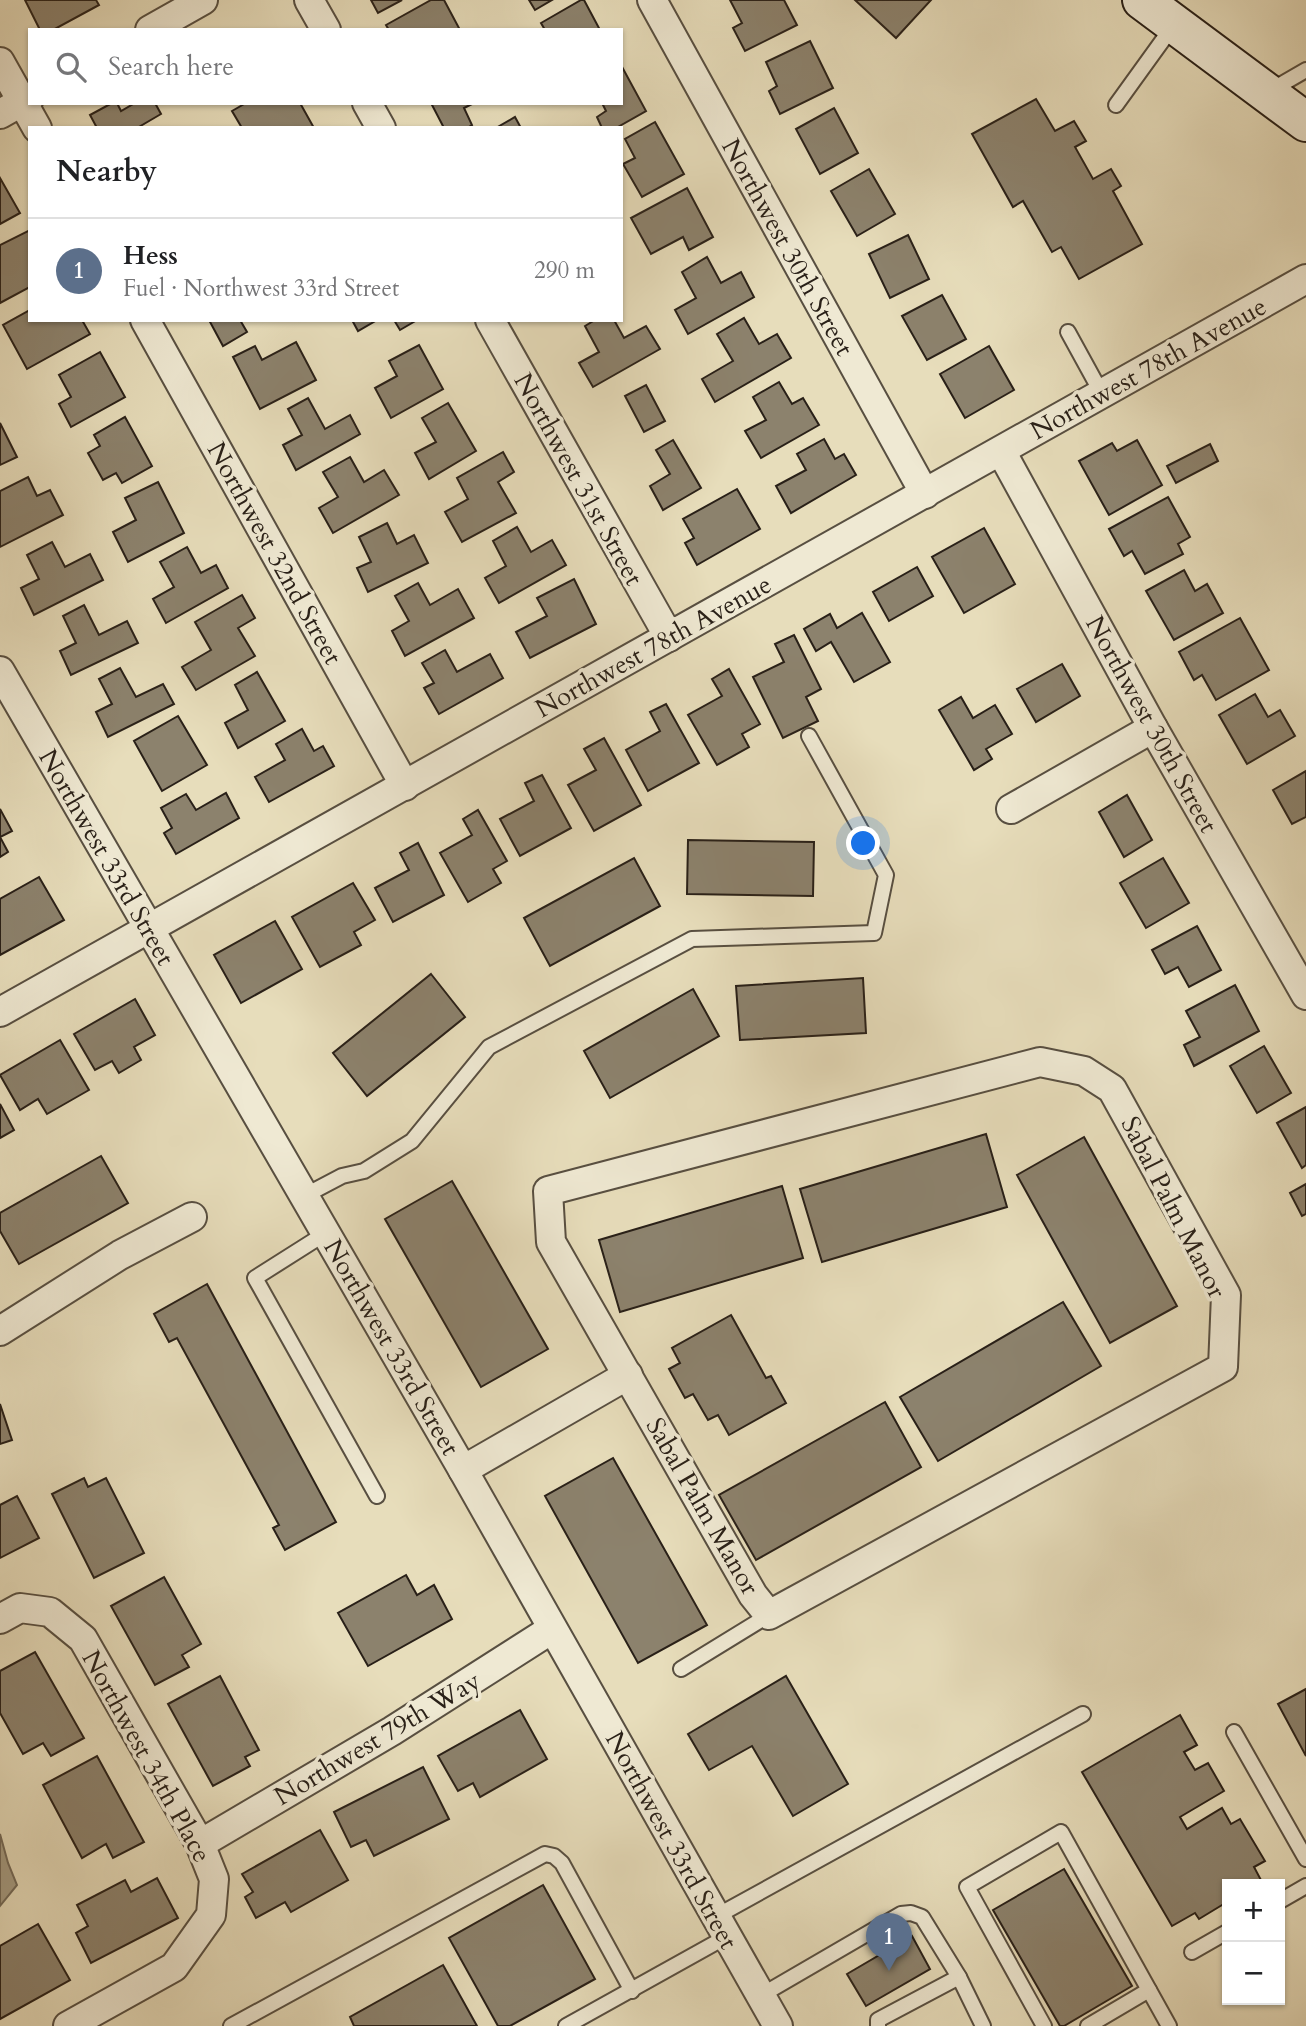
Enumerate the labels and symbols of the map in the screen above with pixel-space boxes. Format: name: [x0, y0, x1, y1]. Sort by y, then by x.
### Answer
street label: Northwest 30th Street: [713, 132, 862, 362]
street label: Northwest 78th Avenue: [1024, 289, 1273, 448]
street label: Northwest 31st Street: [506, 367, 652, 592]
street label: Northwest 32nd Street: [199, 436, 350, 671]
street label: Northwest 78th Avenue: [529, 567, 778, 726]
street label: Northwest 30th Street: [1077, 609, 1226, 839]
street label: Northwest 33rd Street: [30, 743, 183, 972]
your location: [846, 826, 880, 860]
street label: Sabal Palm Manor: [1113, 1111, 1235, 1304]
street label: Northwest 33rd Street: [315, 1233, 468, 1462]
street label: Sabal Palm Manor: [638, 1411, 768, 1602]
street label: Northwest 34th Place: [74, 1644, 219, 1869]
street label: Northwest 79th Way: [268, 1663, 487, 1814]
street label: Northwest 33rd Street: [597, 1725, 746, 1956]
pin: 1: [866, 1913, 912, 1971]

